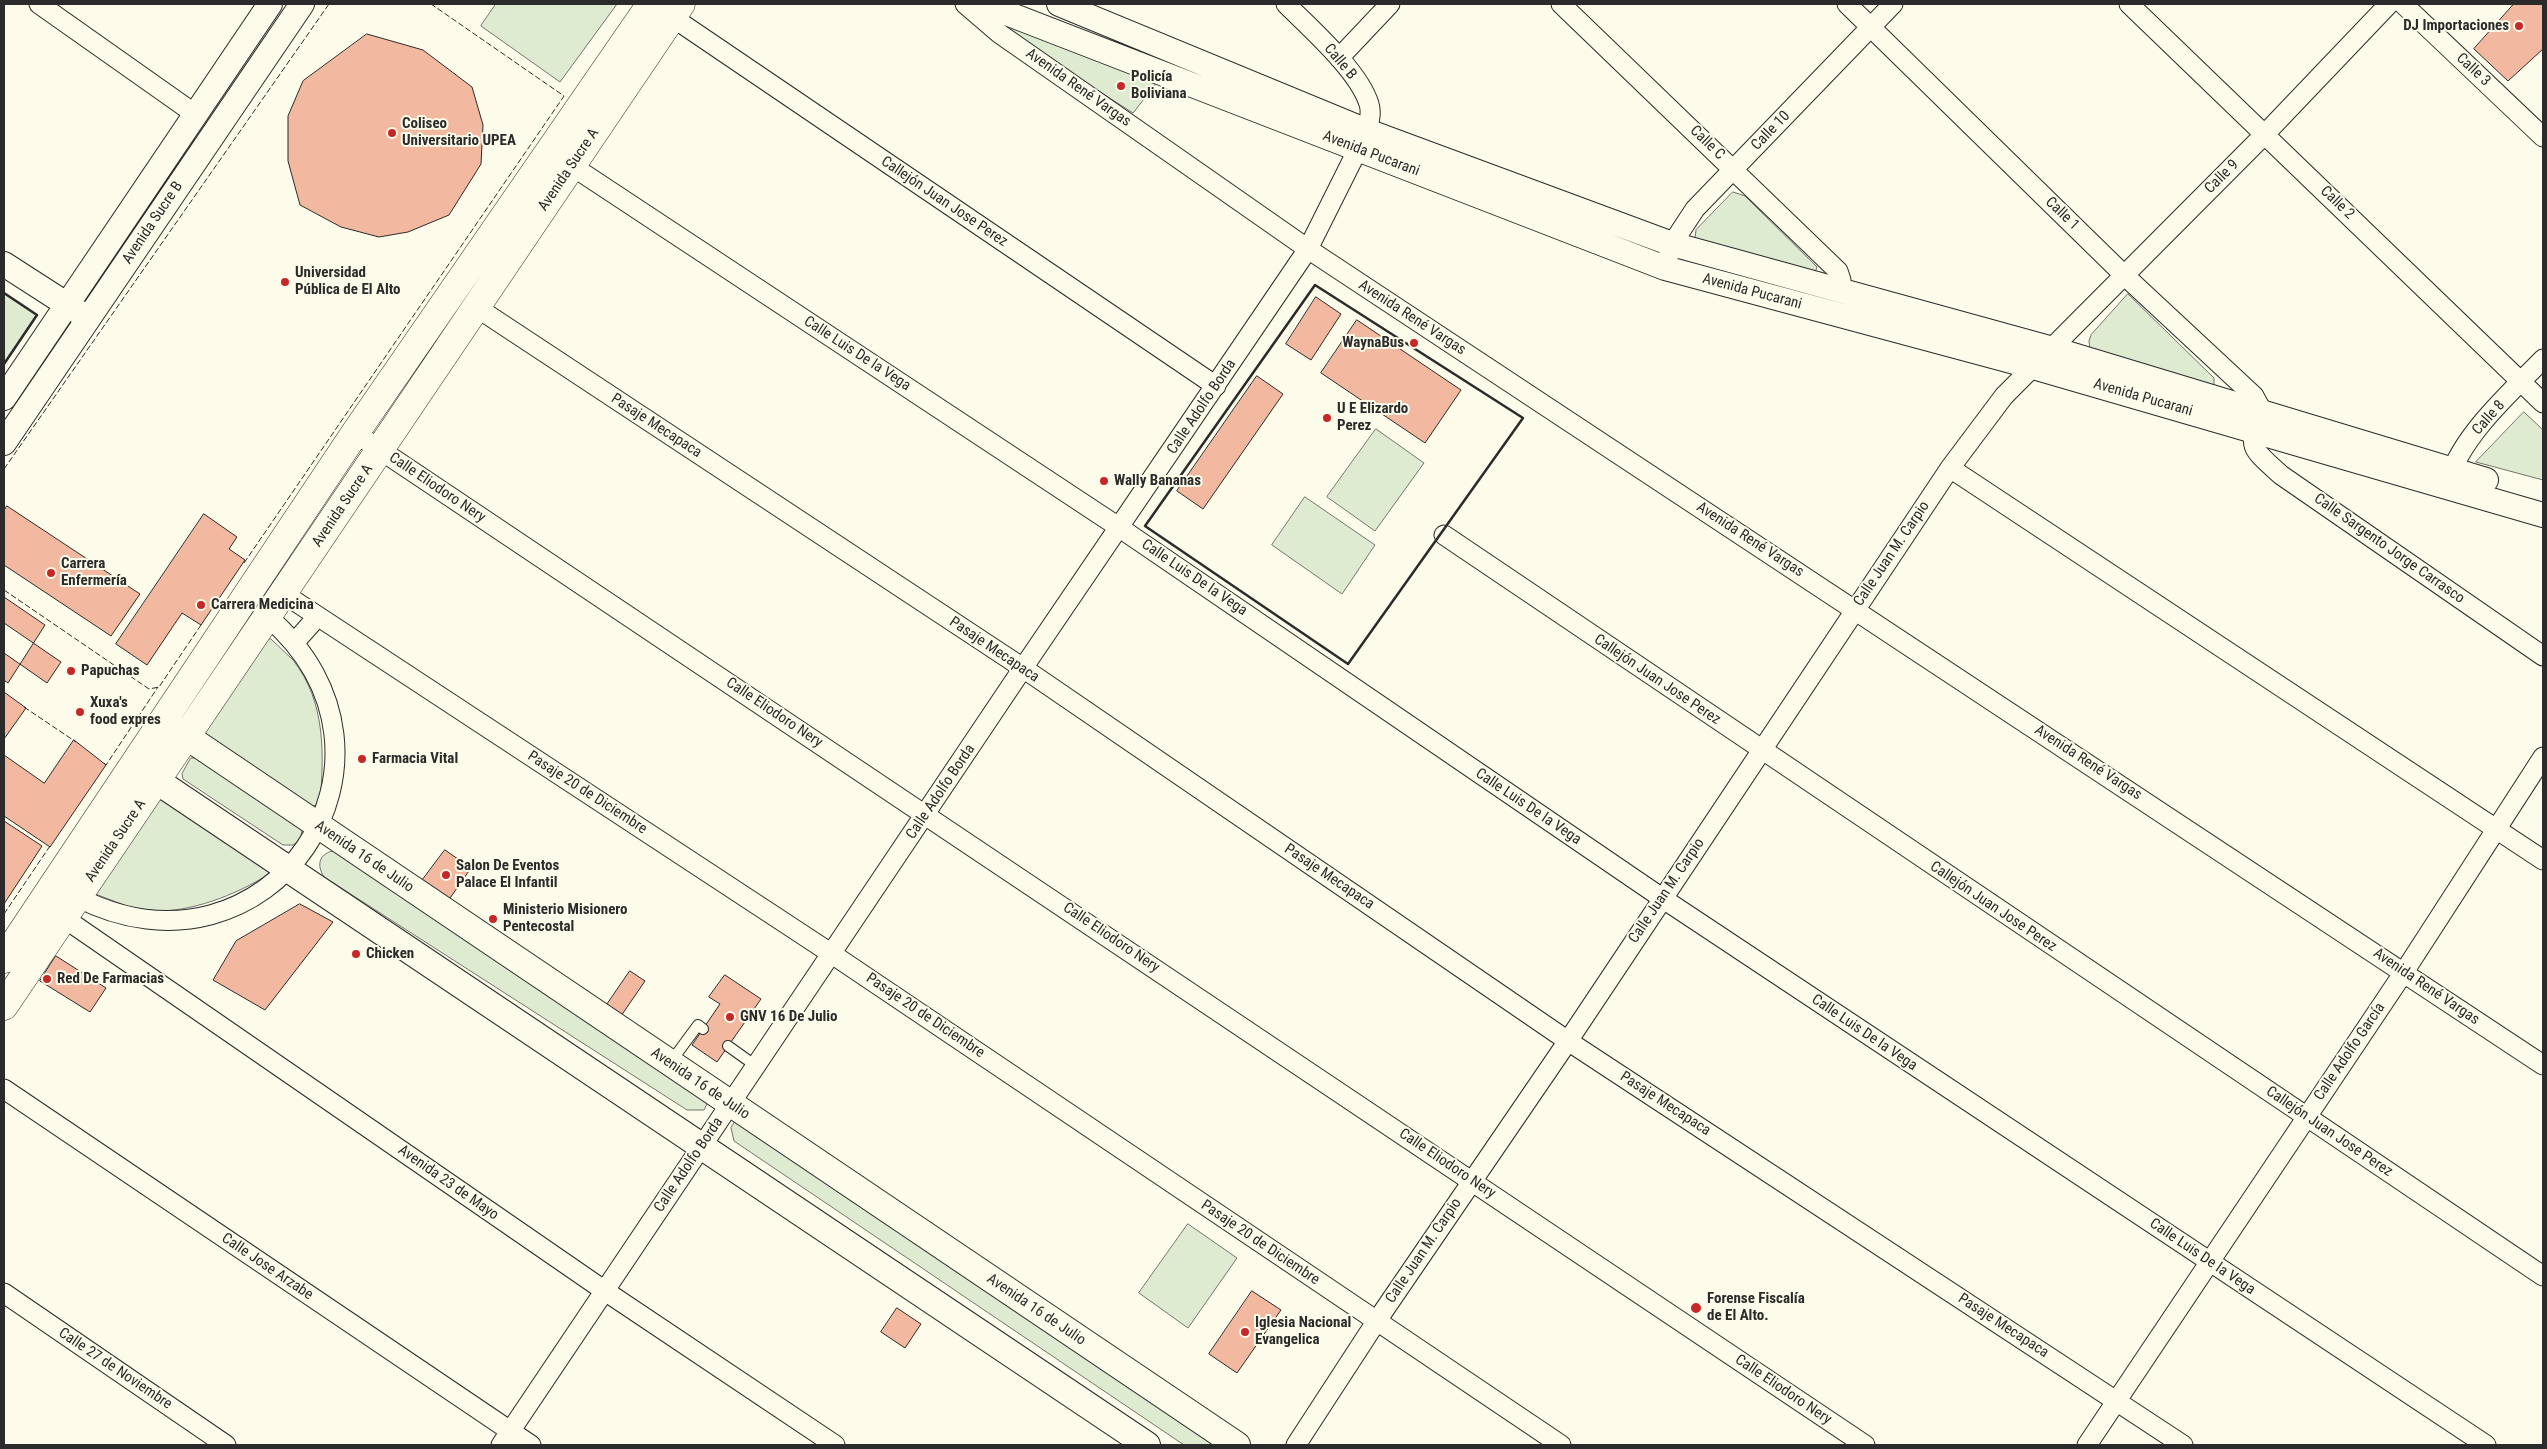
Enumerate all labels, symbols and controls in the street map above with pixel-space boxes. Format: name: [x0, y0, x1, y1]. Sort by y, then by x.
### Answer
place label: DJ Importaciones: [2403, 17, 2509, 35]
marker: DJ Importaciones: [2513, 20, 2525, 32]
street label: Calle B: [1320, 40, 1360, 84]
street label: Avenida René Vargas: [1022, 45, 1134, 131]
street label: Calle 3: [2452, 50, 2494, 90]
place label: Policía Boliviana: [1131, 68, 1186, 103]
marker: Policía Boliviana: [1115, 80, 1127, 92]
street label: Calle 10: [1748, 108, 1794, 154]
place label: Coliseo Universitario UPEA: [402, 115, 516, 150]
street label: Calle C: [1686, 122, 1728, 164]
street label: Avenida Sucre A: [535, 125, 603, 215]
marker: Coliseo Universitario UPEA: [386, 127, 398, 139]
street label: Avenida Pucarani: [1320, 127, 1422, 181]
street label: Callejón Juan Jose Perez: [877, 153, 1011, 251]
street label: Calle 9: [2201, 156, 2243, 198]
street label: Avenida Sucre B: [119, 178, 187, 268]
street label: Calle 2: [2316, 182, 2358, 224]
street label: Calle 1: [2041, 193, 2083, 235]
place label: Universidad Pública de El Alto: [295, 264, 401, 299]
street label: Avenida Pucarani: [1700, 270, 1804, 314]
marker: Universidad Pública de El Alto: [279, 276, 291, 288]
street label: Avenida René Vargas: [1355, 277, 1469, 359]
street label: Calle Luis De la Vega: [800, 313, 914, 395]
place label: WaynaBus: [1342, 334, 1404, 352]
marker: WaynaBus: [1408, 337, 1420, 349]
street label: Calle Adolfo Borda: [1164, 356, 1240, 458]
street label: Avenida Pucarani: [2091, 375, 2195, 421]
street label: Pasaje Mecapaca: [607, 390, 705, 462]
street label: Calle 8: [2469, 397, 2509, 439]
place label: U E Elizardo Perez: [1337, 400, 1408, 435]
marker: U E Elizardo Perez: [1321, 412, 1333, 424]
street label: Calle Eliodoro Nery: [385, 449, 489, 527]
street label: Avenida Sucre A: [309, 461, 377, 551]
place label: Wally Bananas: [1114, 472, 1201, 490]
marker: Wally Bananas: [1098, 475, 1110, 487]
street label: Calle Sargento Jorge Carrasco: [2310, 490, 2468, 608]
street label: Calle Juan M. Carpio: [1850, 498, 1934, 610]
street label: Avenida René Vargas: [1693, 499, 1807, 581]
street label: Calle Luis De la Vega: [1138, 536, 1250, 620]
place label: Carrera Enfermería: [61, 555, 127, 590]
marker: Carrera Enfermería: [45, 567, 57, 579]
place label: Carrera Medicina: [211, 596, 314, 614]
marker: Carrera Medicina: [195, 599, 207, 611]
street label: Pasaje Mecapaca: [946, 613, 1042, 687]
street label: Callejón Juan Jose Perez: [1590, 631, 1724, 729]
place label: Papuchas: [81, 662, 139, 680]
marker: Papuchas: [65, 665, 77, 677]
street label: Calle Eliodoro Nery: [722, 674, 826, 752]
place label: Xuxa's food expres: [90, 694, 161, 729]
marker: Xuxa's food expres: [74, 706, 86, 718]
street label: Avenida René Vargas: [2031, 722, 2145, 804]
street label: Calle Adolfo Borda: [903, 741, 979, 843]
street label: Pasaje 20 de Diciembre: [524, 748, 650, 838]
place label: Farmacia Vital: [372, 750, 458, 768]
marker: Farmacia Vital: [356, 753, 368, 765]
street label: Calle Luis De la Vega: [1472, 765, 1584, 849]
street label: Avenida Sucre A: [82, 796, 150, 886]
street label: Avenida 16 de Julio: [311, 817, 417, 897]
street label: Calle Juan M. Carpio: [1625, 835, 1709, 947]
street label: Pasaje Mecapaca: [1281, 840, 1377, 914]
place label: Salon De Eventos Palace El Infantil: [456, 857, 559, 892]
street label: Callejón Juan Jose Perez: [1926, 858, 2060, 956]
marker: Salon De Eventos Palace El Infantil: [440, 869, 452, 881]
street label: Calle Eliodoro Nery: [1059, 899, 1163, 977]
place label: Ministerio Misionero Pentecostal: [503, 901, 628, 936]
marker: Ministerio Misionero Pentecostal: [487, 913, 499, 925]
place label: Chicken: [366, 945, 414, 963]
street label: Avenida René Vargas: [2369, 945, 2483, 1029]
marker: Chicken: [350, 948, 362, 960]
place label: Red De Farmacias: [57, 970, 164, 988]
street label: Pasaje 20 de Diciembre: [862, 970, 988, 1062]
marker: Red De Farmacias: [41, 973, 53, 985]
street label: Calle Luis De la Vega: [1808, 991, 1920, 1075]
street label: Calle Adolfo García: [2311, 1000, 2389, 1104]
place label: GNV 16 De Julio: [740, 1008, 838, 1026]
marker: GNV 16 De Julio: [724, 1011, 736, 1023]
street label: Avenida 16 de Julio: [647, 1044, 753, 1124]
street label: Pasaje Mecapaca: [1616, 1068, 1714, 1140]
street label: Callejón Juan Jose Perez: [2262, 1083, 2396, 1181]
street label: Calle Adolfo Borda: [651, 1114, 727, 1216]
street label: Calle Eliodoro Nery: [1395, 1125, 1499, 1203]
street label: Avenida 23 de Mayo: [394, 1142, 502, 1224]
street label: Calle Juan M. Carpio: [1382, 1195, 1466, 1307]
street label: Pasaje 20 de Diciembre: [1197, 1197, 1323, 1289]
street label: Calle Luis De la Vega: [2146, 1215, 2258, 1299]
street label: Calle Jose Arzabe: [218, 1230, 316, 1304]
street label: Avenida 16 de Julio: [983, 1270, 1089, 1350]
place label: Forense Fiscalía de El Alto.: [1707, 1290, 1805, 1325]
street label: Pasaje Mecapaca: [1954, 1290, 2052, 1362]
marker: Forense Fiscalía de El Alto.: [1689, 1301, 1703, 1315]
place label: Iglesia Nacional Evangelica: [1255, 1314, 1351, 1349]
street label: Calle 27 de Noviembre: [55, 1324, 175, 1414]
marker: Iglesia Nacional Evangelica: [1239, 1326, 1251, 1338]
street label: Calle Eliodoro Nery: [1731, 1351, 1835, 1429]

